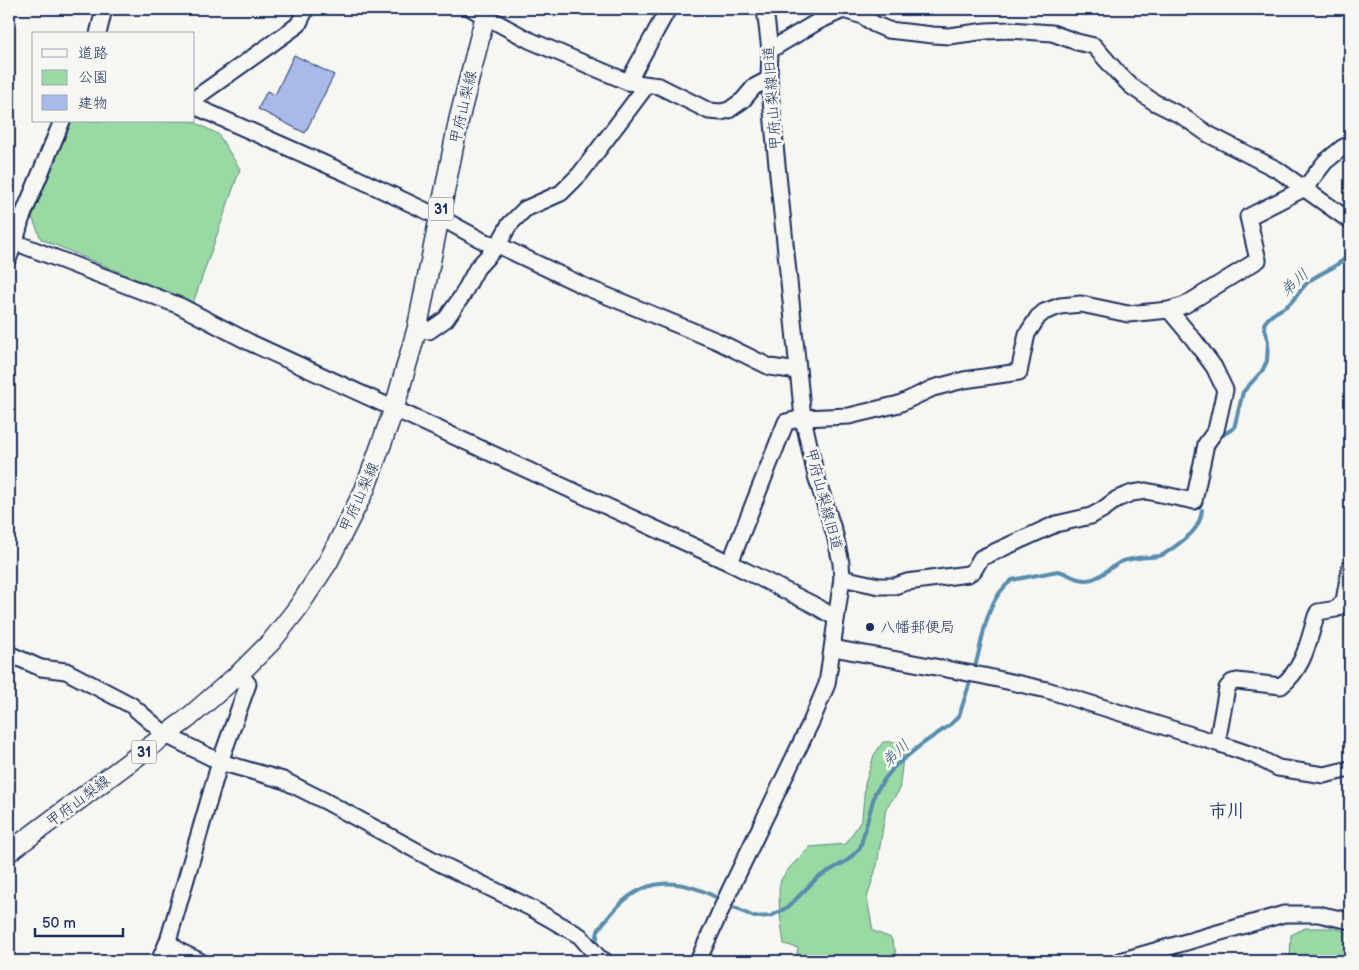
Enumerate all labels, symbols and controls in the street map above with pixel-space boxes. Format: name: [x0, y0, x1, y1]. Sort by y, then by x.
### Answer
legend: [32, 32, 195, 122]
text: 道路: [78, 44, 108, 63]
street label: 甲府山梨線旧道: [759, 45, 786, 151]
text: 公園: [78, 68, 108, 87]
street label: 甲府山梨線: [446, 68, 481, 146]
text: 建物: [78, 94, 108, 113]
road number: 31: [428, 198, 454, 220]
water label: 弟川: [1277, 265, 1313, 301]
street label: 甲府山梨線旧道: [801, 446, 846, 552]
street label: 甲府山梨線: [336, 459, 383, 535]
place label: 八幡郵便局: [880, 618, 955, 637]
marker: 八幡郵便局: [864, 621, 876, 633]
water label: 弟川: [878, 736, 914, 772]
road number: 31: [132, 740, 156, 764]
street label: 甲府山梨線: [43, 771, 114, 832]
district label: 市川: [1209, 801, 1245, 822]
scale bar: [35, 905, 122, 937]
text: 50 m: [42, 914, 76, 933]

